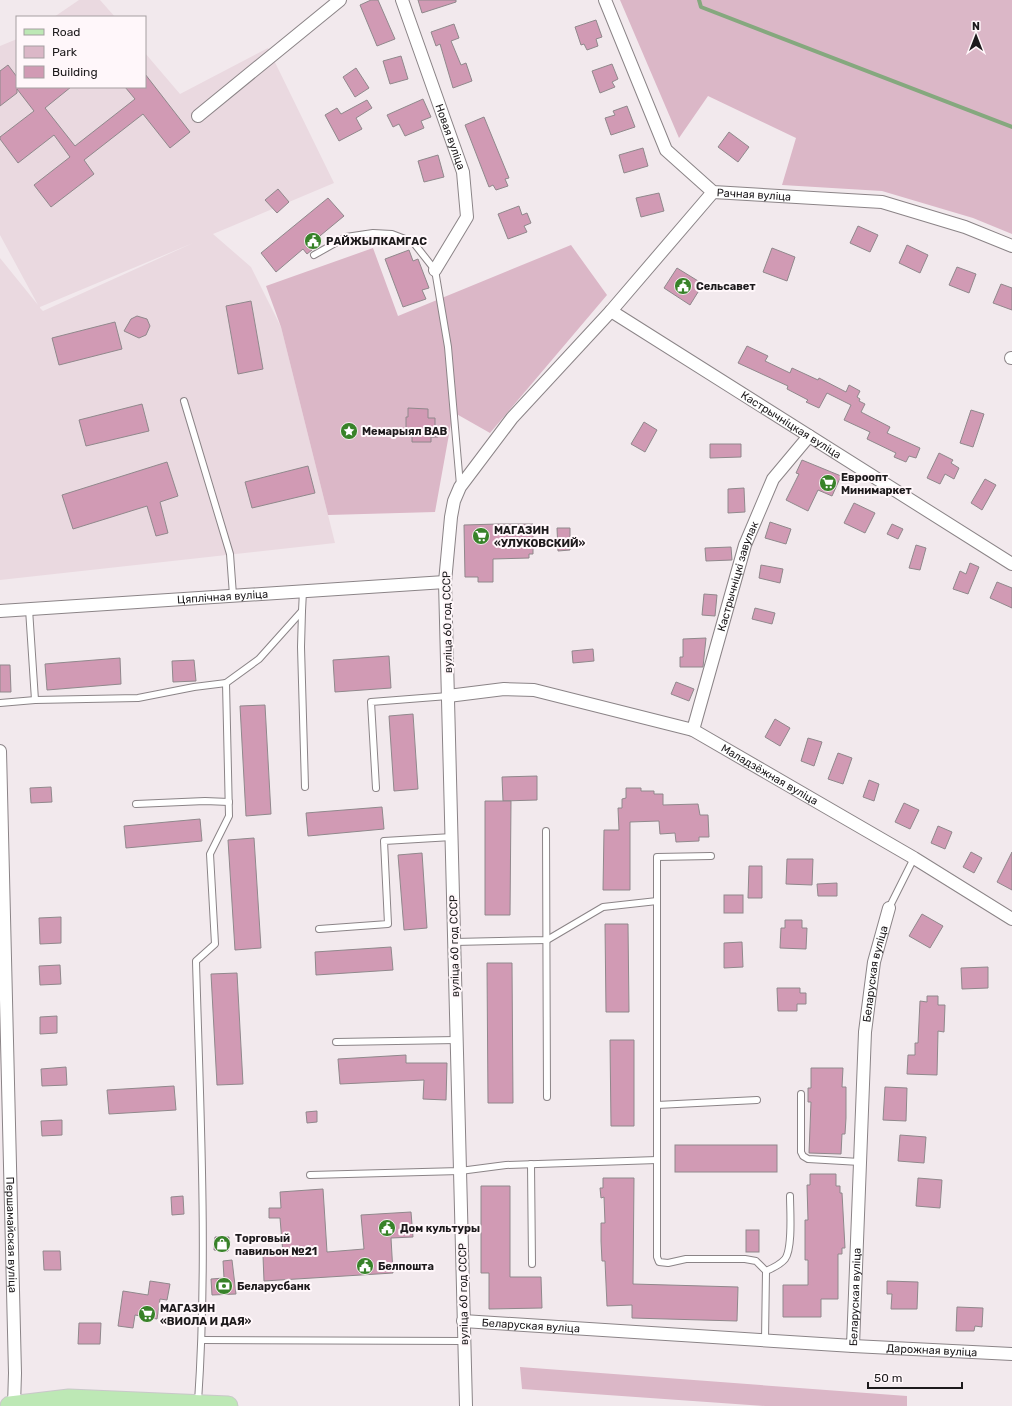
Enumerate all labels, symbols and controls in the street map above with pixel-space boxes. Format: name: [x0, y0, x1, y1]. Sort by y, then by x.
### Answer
legend: [16, 16, 146, 88]
north arrow: [956, 16, 996, 56]
text: N: [972, 20, 980, 33]
text: Road: [52, 25, 80, 39]
text: Park: [52, 45, 78, 59]
text: Building: [52, 65, 98, 79]
street label: Новая вуліца: [432, 102, 468, 172]
street label: Рачная вуліца: [716, 186, 792, 204]
public building icon: РАЙЖЫЛКАМГАС: [303, 231, 323, 251]
place label: РАЙЖЫЛКАМГАС: [326, 235, 427, 248]
public building icon: Сельсавет: [673, 276, 693, 296]
place label: Сельсавет: [696, 280, 755, 293]
street label: Кастрычніцкая вуліца: [738, 389, 843, 462]
place icon: Мемарыял ВАВ: [339, 421, 359, 441]
place label: Мемарыял ВАВ: [362, 425, 448, 438]
place label: Евроопт Минимаркет: [841, 471, 912, 497]
supermarket icon: Евроопт Минимаркет: [818, 473, 838, 493]
street label: Кастрычніцкі завулак: [715, 519, 761, 633]
place label: МАГАЗИН «УЛУКОВСКИЙ»: [494, 524, 586, 550]
supermarket icon: МАГАЗИН «УЛУКОВСКИЙ»: [471, 526, 491, 546]
street label: вуліца 60 год СССР: [440, 571, 455, 673]
street label: Цяплічная вуліца: [177, 588, 268, 606]
street label: Маладзёжная вуліца: [719, 742, 820, 808]
street label: вуліца 60 год СССР: [447, 895, 462, 997]
street label: Беларуская вуліца: [860, 924, 891, 1023]
street label: Першамайская вуліца: [3, 1177, 19, 1293]
public building icon: Дом культуры: [377, 1218, 397, 1238]
place label: Дом культуры: [400, 1222, 480, 1235]
place label: Торговый павильон №21: [235, 1232, 317, 1258]
shop icon: Торговый павильон №21: [212, 1234, 232, 1254]
street label: вуліца 60 год СССР: [456, 1243, 471, 1345]
street label: Беларуская вуліца: [847, 1247, 864, 1346]
public building icon: Белпошта: [355, 1256, 375, 1276]
place label: Белпошта: [378, 1260, 434, 1273]
bank icon: Беларусбанк: [214, 1276, 234, 1296]
place label: Беларусбанк: [237, 1280, 311, 1293]
place label: МАГАЗИН «ВИОЛА И ДАЯ»: [160, 1302, 252, 1328]
supermarket icon: МАГАЗИН «ВИОЛА И ДАЯ»: [137, 1304, 157, 1324]
street label: Беларуская вуліца: [481, 1316, 580, 1335]
street label: Дарожная вуліца: [886, 1342, 978, 1359]
scale bar: [868, 1364, 962, 1390]
text: 50 m: [874, 1371, 902, 1385]

